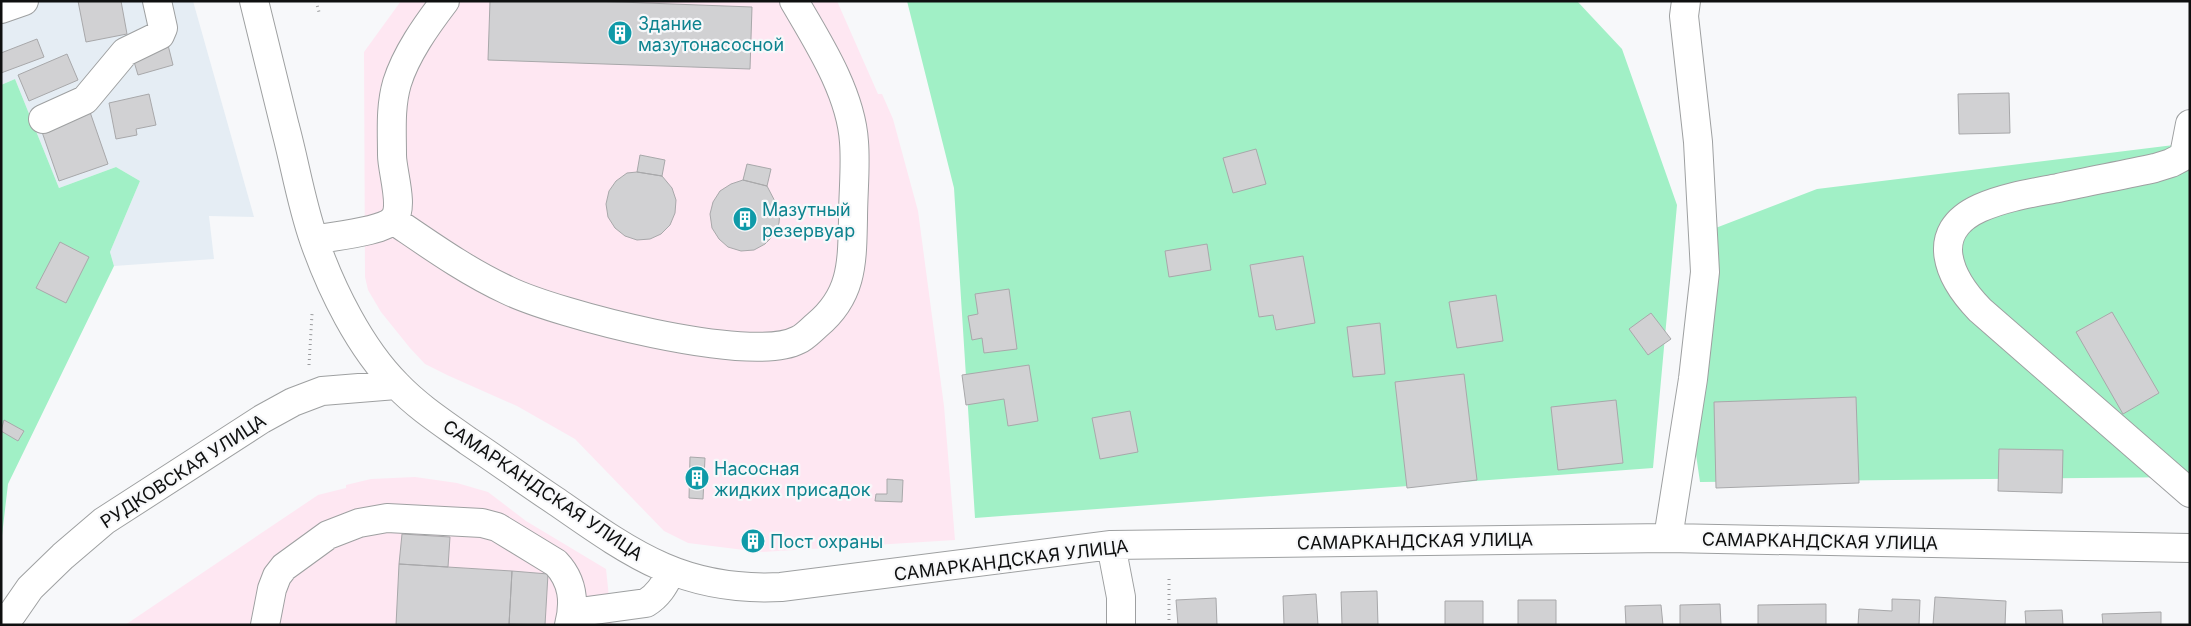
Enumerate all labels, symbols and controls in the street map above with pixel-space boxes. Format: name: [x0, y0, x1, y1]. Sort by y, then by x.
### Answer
place label: Здание мазутонасосной: [638, 13, 784, 55]
building icon: Здание мазутонасосной: [607, 20, 633, 46]
place label: Мазутный резервуар: [762, 199, 855, 241]
building icon: Мазутный резервуар: [732, 206, 758, 232]
street label: РУДКОВСКАЯ УЛИЦА: [97, 410, 269, 532]
street label: САМАРКАНДСКАЯ УЛИЦА: [439, 415, 647, 565]
place label: Насосная жидких присадок: [714, 458, 871, 500]
building icon: Насосная жидких присадок: [684, 465, 710, 491]
building icon: Пост охраны: [740, 528, 766, 554]
street label: САМАРКАНДСКАЯ УЛИЦА: [1297, 528, 1533, 554]
street label: САМАРКАНДСКАЯ УЛИЦА: [1702, 528, 1938, 554]
place label: Пост охраны: [770, 531, 883, 552]
street label: САМАРКАНДСКАЯ УЛИЦА: [893, 535, 1129, 585]

